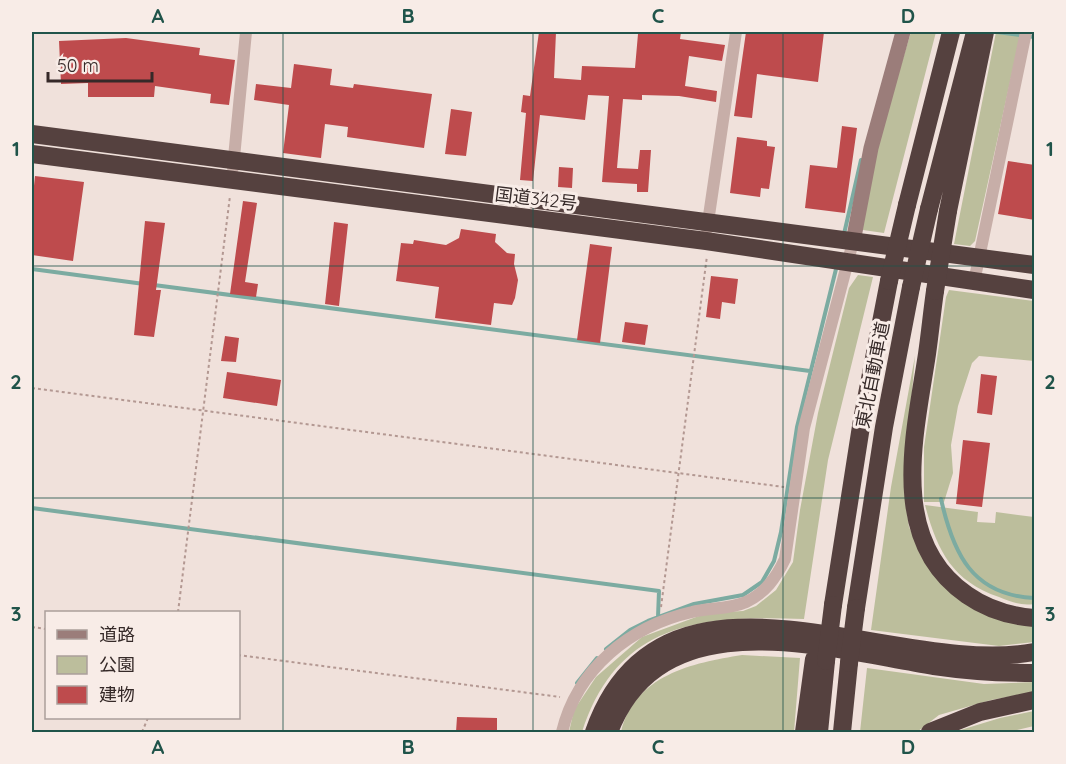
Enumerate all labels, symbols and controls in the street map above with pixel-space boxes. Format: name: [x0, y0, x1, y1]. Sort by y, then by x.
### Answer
text: A: [152, 3, 165, 28]
text: B: [401, 3, 415, 28]
text: C: [652, 3, 665, 28]
text: D: [901, 3, 915, 28]
scale bar: [48, 45, 152, 83]
text: 50 m: [57, 54, 99, 77]
text: 1: [12, 136, 20, 161]
text: 1: [1046, 136, 1054, 161]
street label: 国道342号: [494, 182, 579, 215]
street label: 東北自動車道: [851, 320, 894, 430]
text: 2: [10, 369, 22, 394]
text: 2: [1044, 369, 1056, 394]
text: 3: [11, 601, 21, 626]
text: 3: [1045, 601, 1055, 626]
legend: [45, 611, 240, 719]
text: 道路: [99, 623, 135, 646]
text: 公園: [99, 653, 135, 676]
text: 建物: [99, 683, 135, 706]
text: A: [152, 734, 165, 759]
text: B: [401, 734, 415, 759]
text: C: [652, 734, 665, 759]
text: D: [901, 734, 915, 759]

